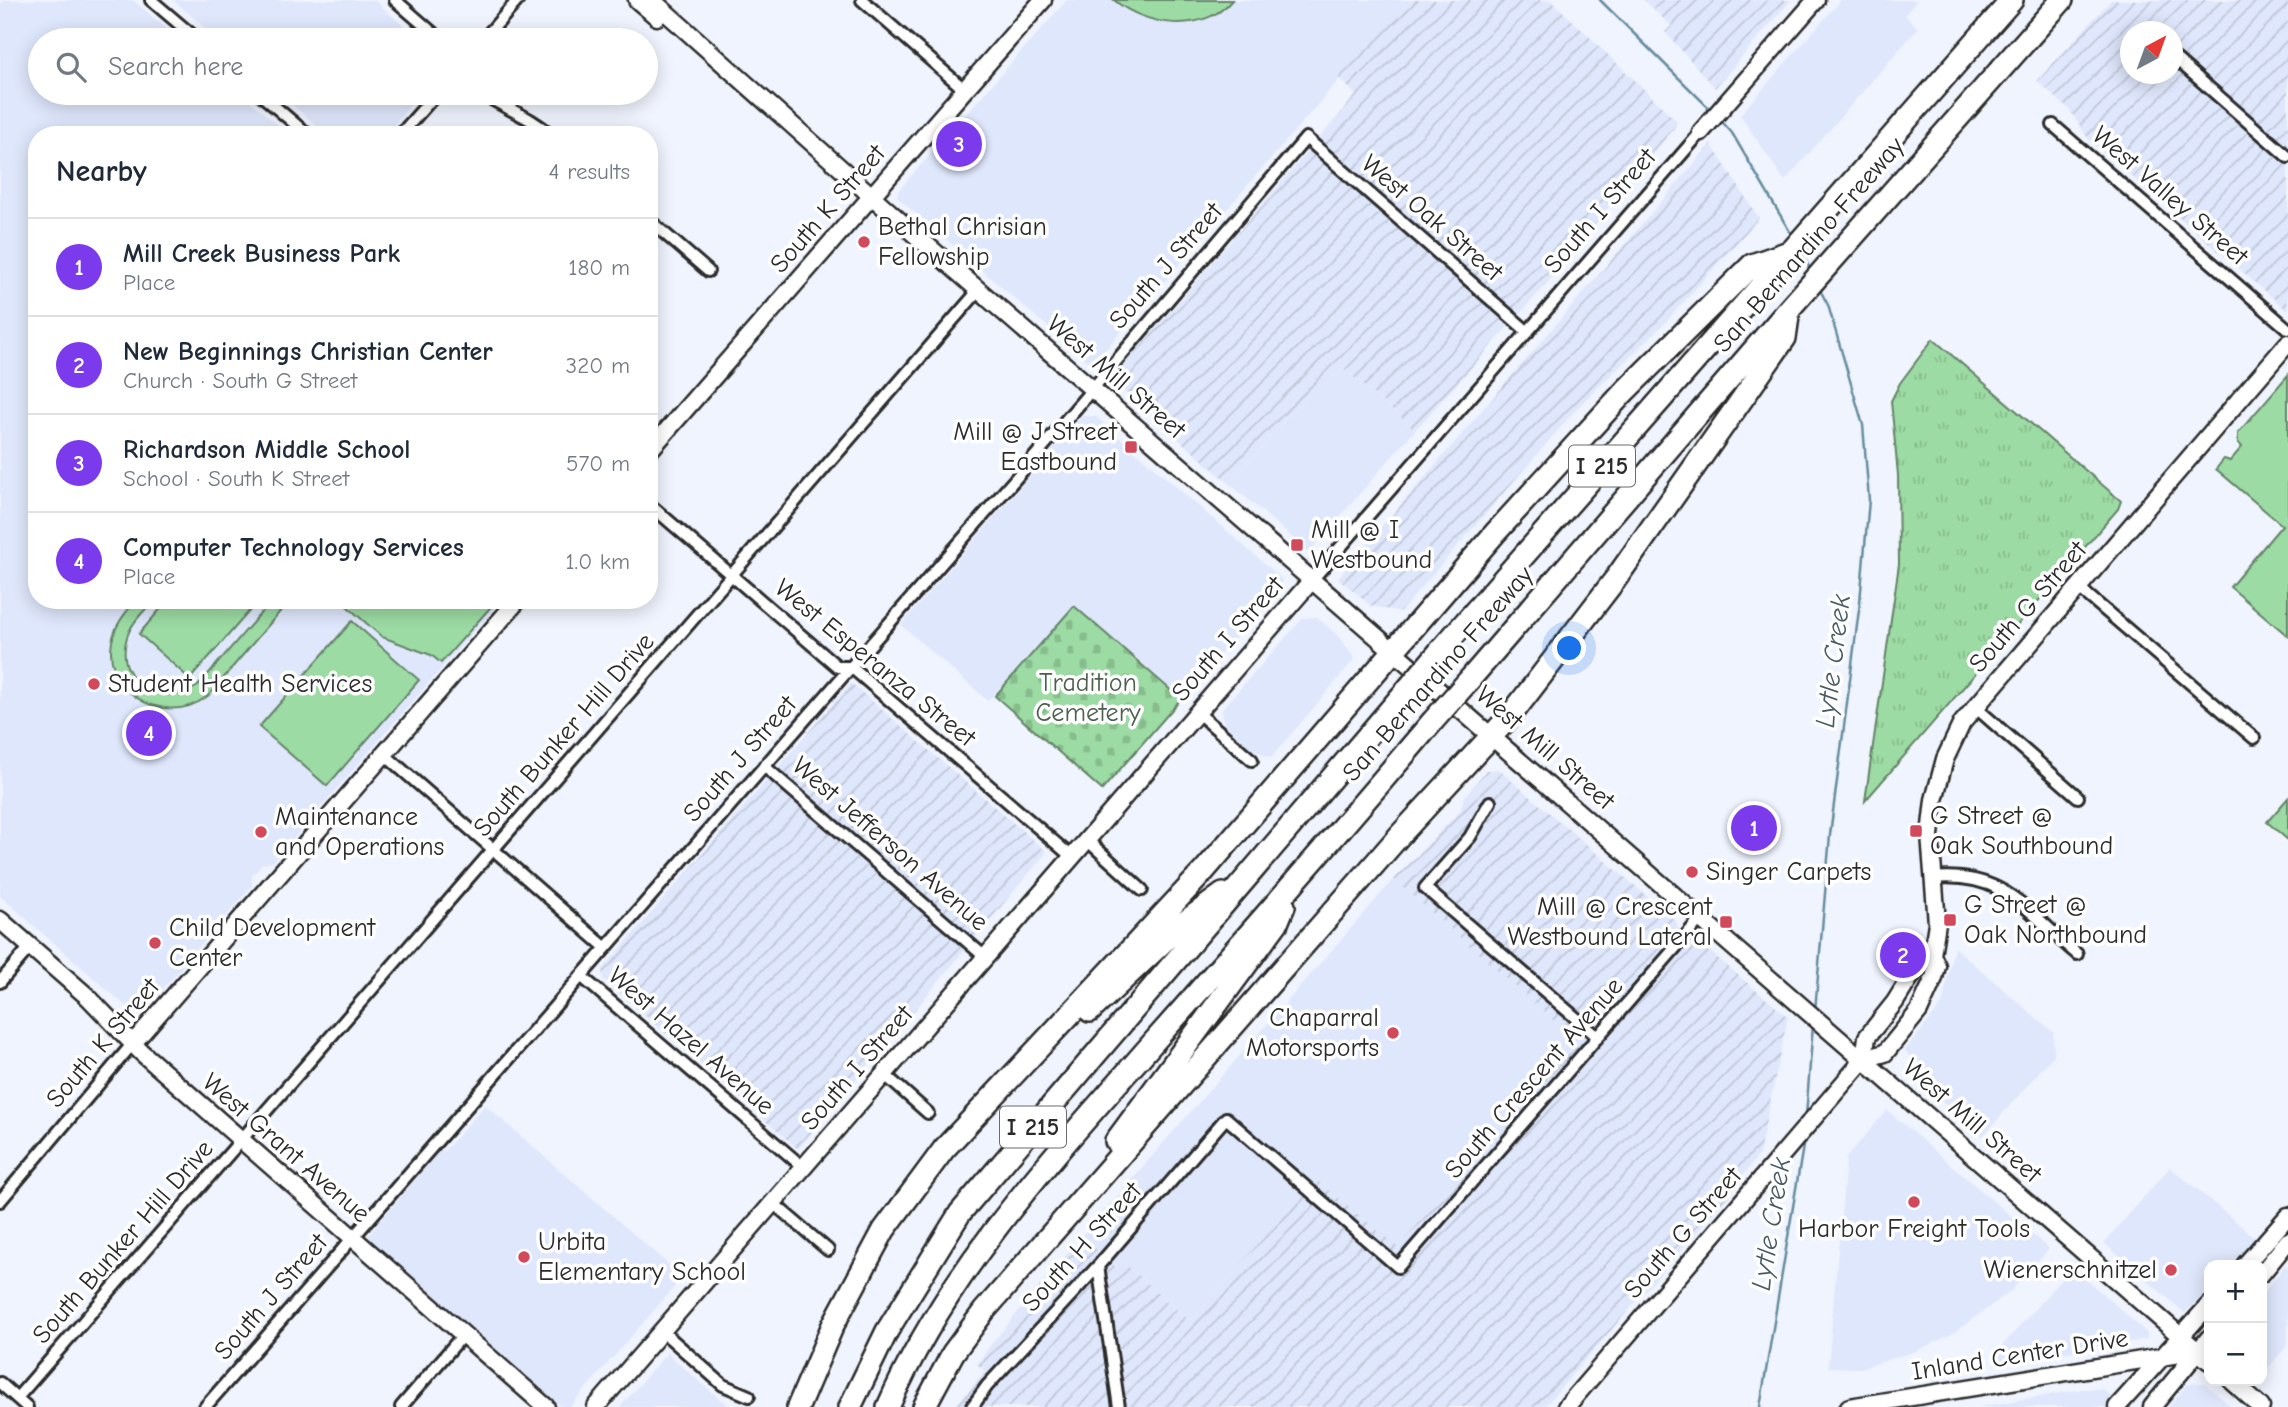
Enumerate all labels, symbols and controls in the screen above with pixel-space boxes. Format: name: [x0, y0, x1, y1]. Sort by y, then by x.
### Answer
north arrow: [2120, 21, 2183, 84]
search box: [28, 28, 658, 105]
icon: search: [52, 48, 90, 86]
text: Search here: [108, 52, 243, 82]
pin: 3: [936, 118, 982, 170]
street label: West Valley Street: [2086, 120, 2255, 273]
street label: San Bernardino Freeway: [1707, 131, 1911, 359]
street label: South K Street: [764, 138, 893, 279]
street label: South I Street: [1538, 141, 1663, 279]
street label: West Oak Street: [1355, 149, 1510, 288]
text: Nearby: [56, 154, 147, 189]
text: 4 results: [548, 158, 630, 185]
street label: South J Street: [1103, 196, 1230, 335]
place label: Bethal Chrisian Fellowship: [878, 212, 1047, 272]
marker: Bethal Chrisian Fellowship: [856, 234, 872, 250]
text: Mill Creek Business Park: [123, 239, 400, 269]
text: 1: [74, 254, 84, 281]
text: 180 m: [568, 254, 630, 281]
text: Place: [123, 269, 175, 296]
street label: West Mill Street: [1041, 309, 1193, 446]
text: New Beginnings Christian Center: [123, 337, 493, 367]
text: 2: [73, 352, 85, 379]
text: 320 m: [566, 352, 630, 379]
text: Church · South G Street: [123, 367, 357, 394]
place label: Mill @ J Street Eastbound: [953, 417, 1119, 477]
text: Richardson Middle School: [123, 435, 411, 465]
marker: Mill @ J Street Eastbound: [1123, 439, 1139, 455]
road number: I 215: [1569, 446, 1635, 486]
text: 3: [73, 450, 85, 477]
text: 570 m: [566, 450, 630, 477]
text: School · South K Street: [123, 465, 349, 492]
place label: Mill @ I Westbound: [1311, 515, 1432, 575]
text: Computer Technology Services: [123, 533, 464, 563]
street label: South G Street: [1963, 534, 2094, 679]
marker: Mill @ I Westbound: [1289, 537, 1305, 553]
text: 4: [74, 548, 84, 575]
text: 1.0 km: [566, 548, 630, 575]
street label: San Bernardino Freeway: [1336, 560, 1540, 788]
text: Place: [123, 563, 175, 590]
street label: South I Street: [1166, 569, 1291, 707]
street label: West Esperanza Street: [769, 573, 983, 754]
water label: Lytle Creek: [1809, 592, 1857, 729]
street label: South Bunker Hill Drive: [467, 627, 661, 843]
your location: [1552, 631, 1586, 665]
park label: Tradition Cemetery: [1035, 668, 1141, 728]
place label: Student Health Services: [108, 669, 372, 699]
marker: Student Health Services: [86, 676, 102, 692]
street label: West Mill Street: [1470, 680, 1622, 817]
street label: South J Street: [677, 689, 804, 828]
pin: 4: [126, 707, 172, 759]
street label: West Jefferson Avenue: [786, 751, 994, 937]
place label: G Street @ Oak Southbound: [1930, 801, 2113, 861]
place label: Maintenance and Operations: [275, 802, 444, 862]
pin: 1: [1731, 802, 1777, 854]
marker: G Street @ Oak Southbound: [1908, 823, 1924, 839]
marker: Maintenance and Operations: [253, 824, 269, 840]
place label: Singer Carpets: [1706, 857, 1871, 887]
marker: Singer Carpets: [1684, 864, 1700, 880]
place label: G Street @ Oak Northbound: [1964, 890, 2147, 950]
place label: Mill @ Crescent Westbound Lateral: [1508, 892, 1714, 952]
marker: G Street @ Oak Northbound: [1942, 912, 1958, 928]
place label: Child Development Center: [169, 913, 377, 973]
marker: Mill @ Crescent Westbound Lateral: [1718, 914, 1734, 930]
pin: 2: [1880, 929, 1926, 981]
marker: Child Development Center: [147, 935, 163, 951]
street label: West Hazel Avenue: [602, 961, 780, 1121]
street label: South K Street: [40, 971, 167, 1114]
street label: South Crescent Avenue: [1439, 971, 1629, 1185]
street label: South I Street: [795, 998, 920, 1136]
place label: Chaparral Motorsports: [1246, 1003, 1379, 1063]
marker: Chaparral Motorsports: [1385, 1025, 1401, 1041]
street label: West Mill Street: [1897, 1053, 2049, 1190]
street label: West Grant Avenue: [196, 1067, 376, 1229]
road number: I 215: [1000, 1106, 1066, 1148]
street label: South Bunker Hill Drive: [26, 1134, 220, 1350]
water label: Lytle Creek: [1745, 1155, 1797, 1293]
street label: South G Street: [1618, 1160, 1749, 1305]
street label: South H Street: [1016, 1175, 1149, 1318]
marker: Harbor Freight Tools: [1906, 1194, 1922, 1210]
place label: Harbor Freight Tools: [1798, 1214, 2030, 1244]
street label: South J Street: [208, 1227, 335, 1366]
place label: Urbita Elementary School: [538, 1227, 746, 1287]
marker: Urbita Elementary School: [516, 1249, 532, 1265]
place label: Wienerschnitzel: [1983, 1255, 2157, 1285]
map controls: [2204, 1260, 2267, 1386]
button: +: [2204, 1260, 2267, 1323]
marker: Wienerschnitzel: [2163, 1262, 2179, 1278]
street label: Inland Center Drive: [1910, 1323, 2130, 1387]
button: −: [2204, 1323, 2267, 1386]

